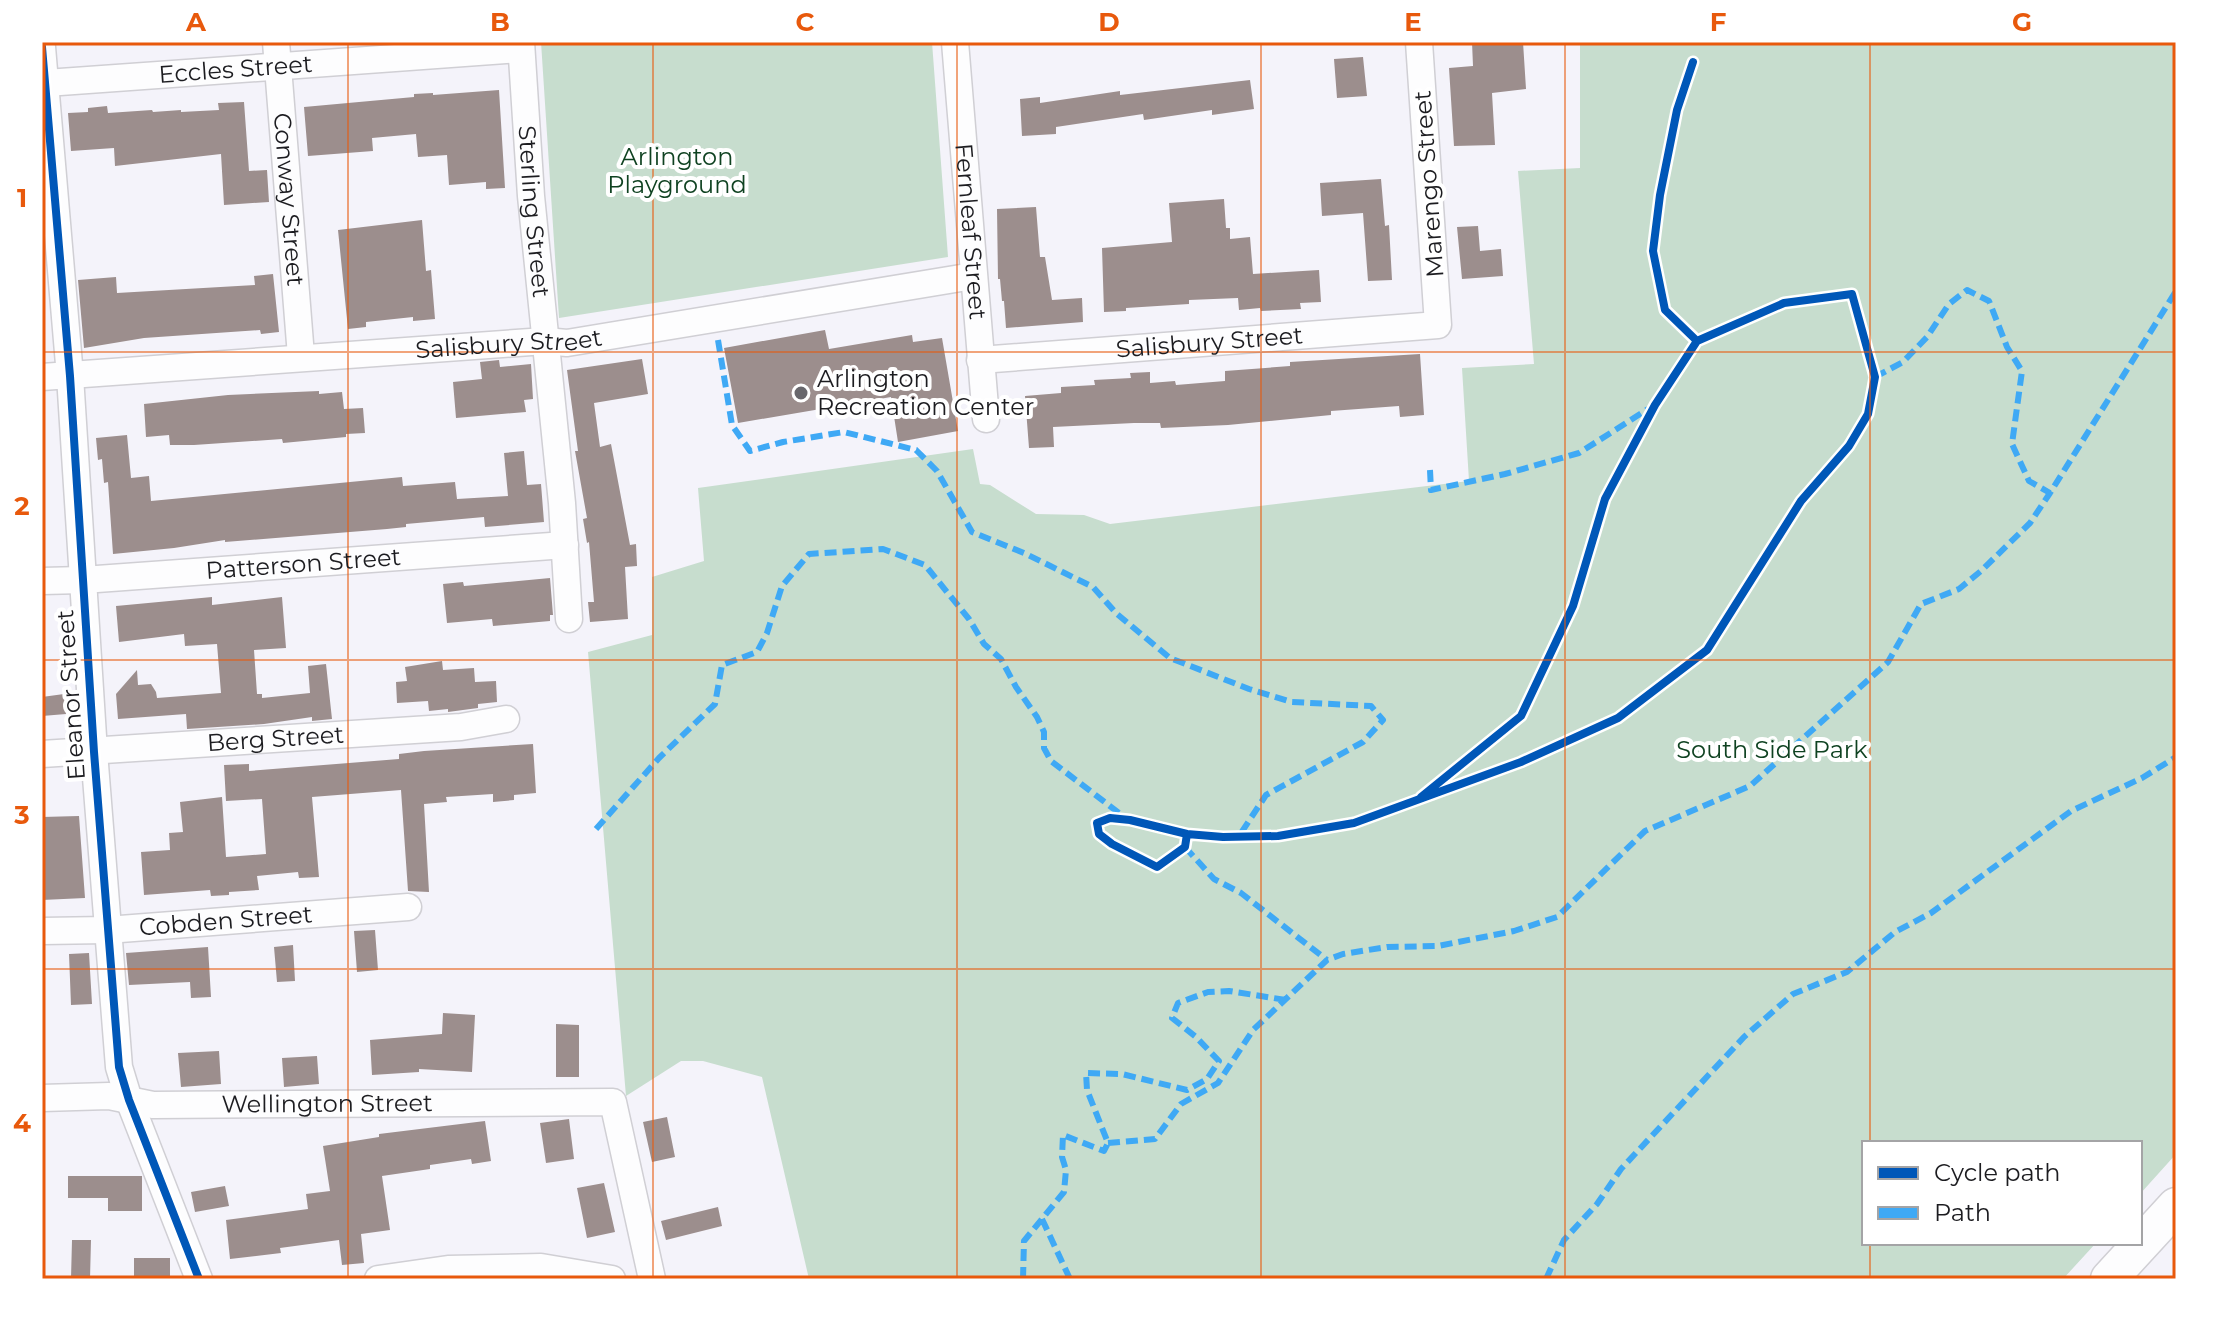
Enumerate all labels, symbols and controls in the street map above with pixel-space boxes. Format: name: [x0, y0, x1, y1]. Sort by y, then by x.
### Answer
text: A: [185, 6, 207, 38]
text: B: [490, 6, 510, 38]
text: C: [796, 6, 815, 38]
text: D: [1098, 6, 1120, 38]
text: E: [1404, 6, 1422, 38]
text: F: [1710, 6, 1726, 38]
text: G: [2012, 6, 2032, 38]
street label: Eccles Street: [158, 49, 314, 89]
street label: Marengo Street: [1407, 89, 1450, 279]
street label: Conway Street: [268, 112, 310, 287]
street label: Sterling Street: [512, 125, 556, 299]
park label: Arlington Playground: [607, 142, 747, 199]
street label: Fernleaf Street: [949, 142, 993, 321]
text: 1: [17, 182, 27, 214]
street label: Salisbury Street: [1115, 320, 1304, 364]
street label: Salisbury Street: [414, 322, 604, 364]
place label: Arlington Recreation Center: [817, 364, 1034, 421]
marker: Arlington Recreation Center: [792, 384, 810, 402]
text: 2: [14, 490, 30, 522]
street label: Patterson Street: [205, 542, 402, 585]
street label: Eleanor Street: [50, 609, 91, 781]
street label: Berg Street: [206, 720, 345, 757]
park label: South Side Park: [1676, 735, 1868, 764]
text: 3: [13, 799, 30, 831]
street label: Cobden Street: [138, 899, 314, 942]
street label: Wellington Street: [221, 1088, 433, 1119]
text: 4: [13, 1107, 31, 1139]
legend: [1862, 1141, 2142, 1245]
text: Cycle path: [1934, 1158, 2061, 1187]
text: Path: [1934, 1198, 1991, 1227]

